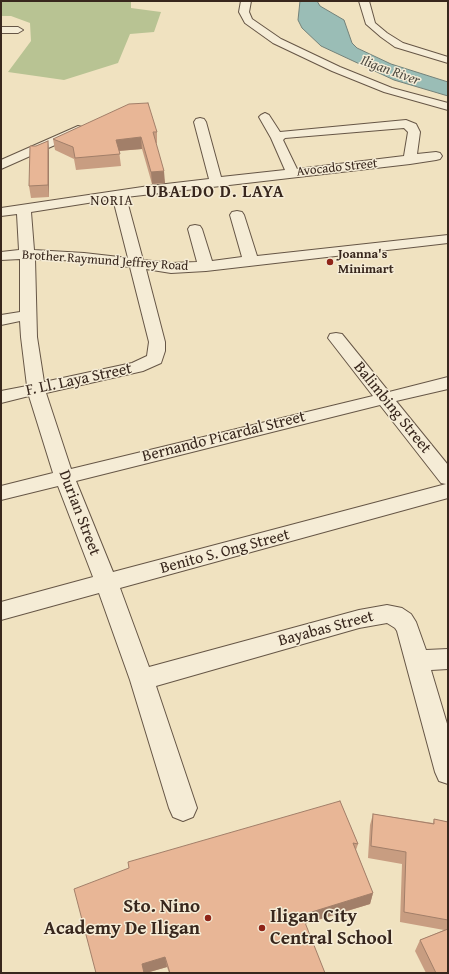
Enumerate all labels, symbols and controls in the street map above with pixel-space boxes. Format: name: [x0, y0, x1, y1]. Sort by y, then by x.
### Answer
water label: Iligan River: [358, 53, 422, 89]
street label: Avocado Street: [296, 156, 378, 180]
district label: UBALDO D. LAYA: [145, 183, 285, 203]
district label: NORIA: [90, 193, 134, 209]
street label: Brother Raymund Jeffrey Road: [21, 247, 189, 275]
place label: Joanna's Minimart: [338, 247, 394, 278]
marker: Joanna's Minimart: [325, 257, 335, 267]
street label: Balimbing Street: [349, 358, 435, 458]
street label: F. Ll. Laya Street: [24, 359, 134, 401]
street label: Bernando Picardal Street: [140, 407, 308, 467]
street label: Durian Street: [54, 468, 104, 558]
street label: Benito S. Ong Street: [158, 525, 292, 579]
street label: Bayabas Street: [276, 607, 376, 651]
place label: Sto. Nino Academy De Iligan: [44, 896, 200, 940]
place label: Iligan City Central School: [270, 906, 393, 950]
marker: Sto. Nino Academy De Iligan: [203, 913, 213, 923]
marker: Iligan City Central School: [257, 923, 267, 933]

